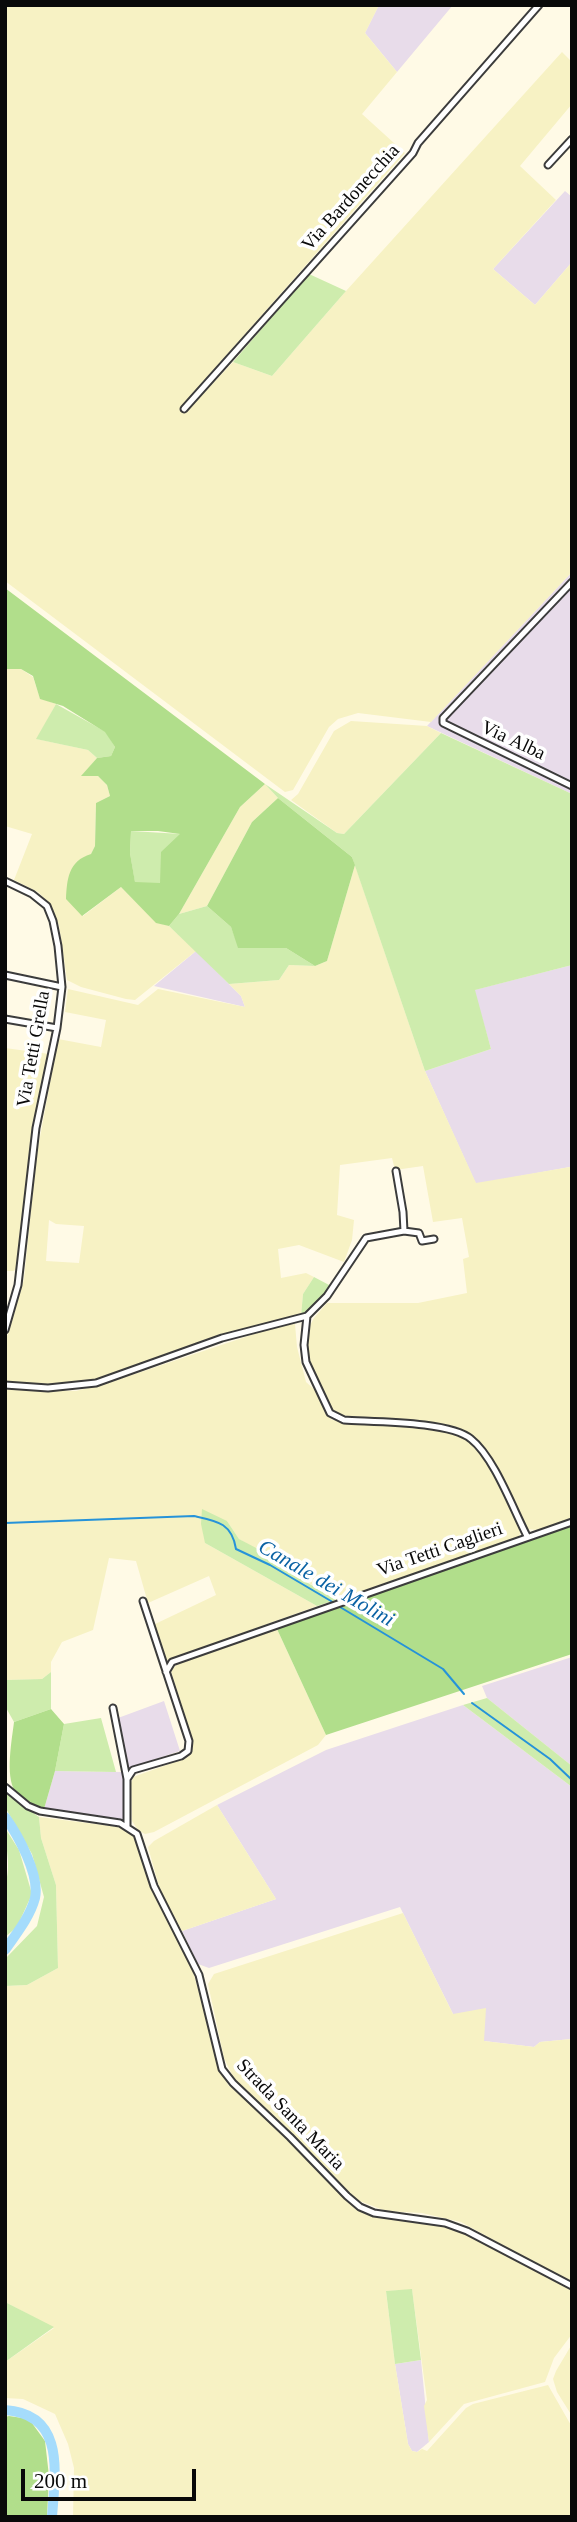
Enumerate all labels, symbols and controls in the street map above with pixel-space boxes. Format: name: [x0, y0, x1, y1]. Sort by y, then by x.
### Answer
street label: Via Bardonecchia: [297, 140, 405, 256]
street label: Via Alba: [477, 716, 549, 766]
street label: Via Tetti Grella: [13, 989, 55, 1109]
street label: Via Tetti Caglieri: [374, 1518, 506, 1582]
water label: Canale dei Molini: [254, 1535, 398, 1633]
street label: Strada Santa Maria: [231, 2055, 349, 2175]
scale bar: [24, 2456, 200, 2500]
text: 200 m: [34, 2469, 87, 2493]

